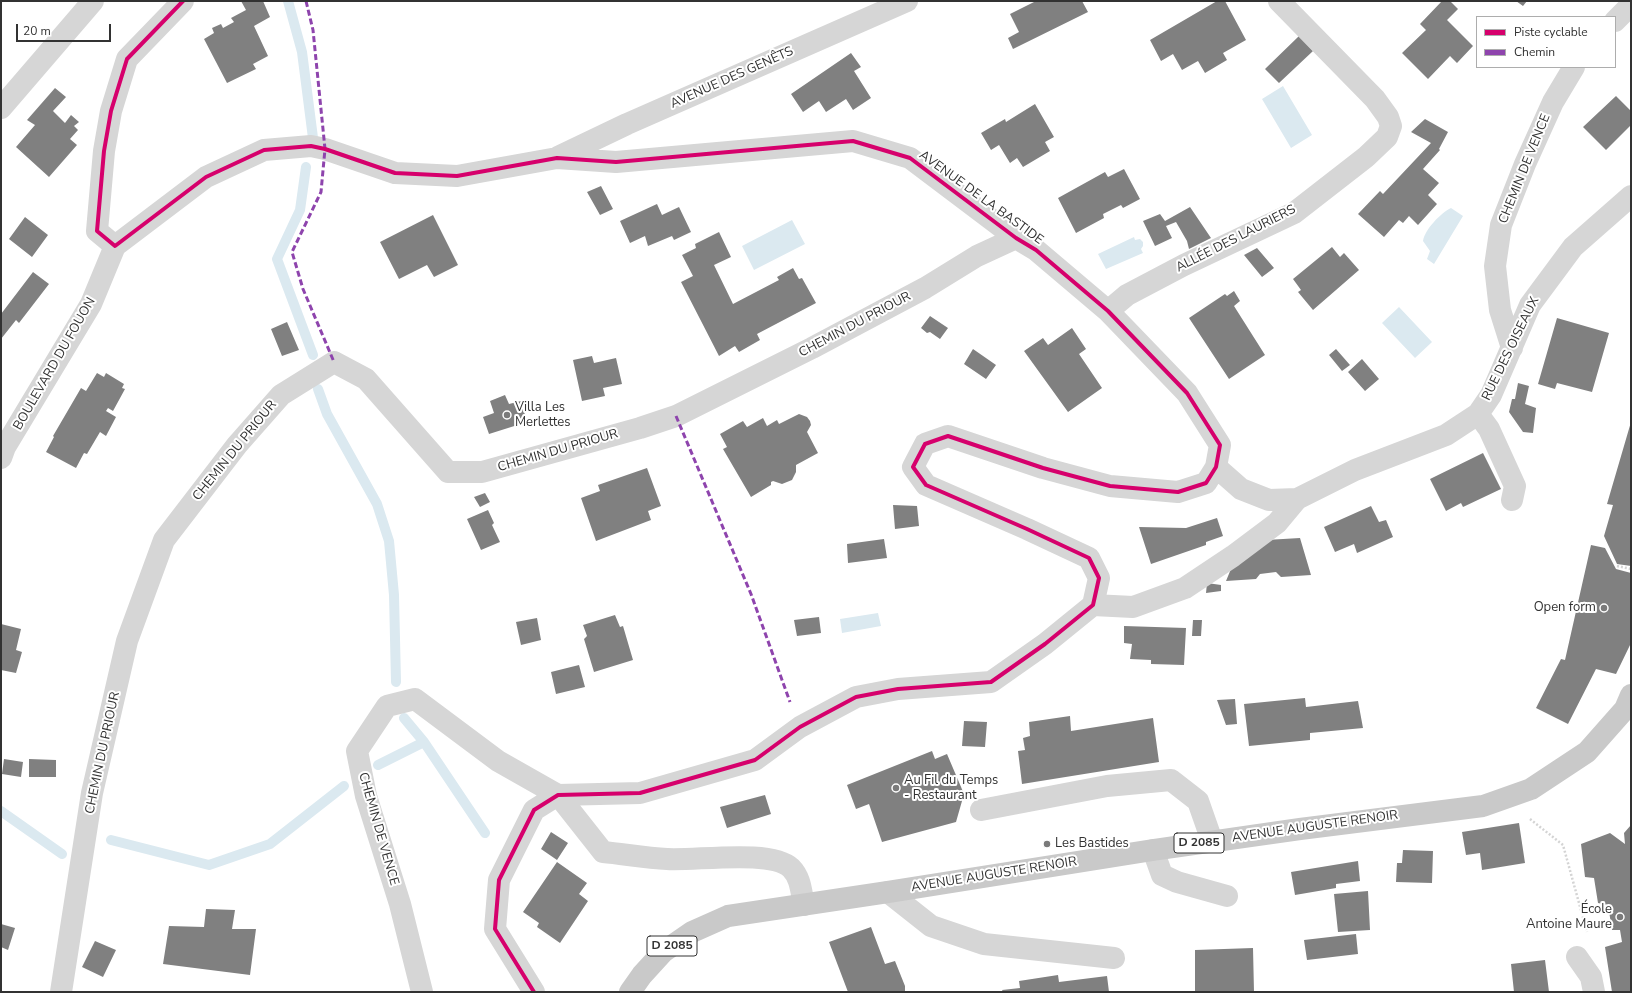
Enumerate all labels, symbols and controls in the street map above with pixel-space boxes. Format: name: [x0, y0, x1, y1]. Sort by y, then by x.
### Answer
scale bar: [18, 16, 113, 42]
legend: [1476, 16, 1616, 68]
text: 20 m: [23, 23, 51, 39]
text: Piste cyclable: [1514, 24, 1588, 40]
street label: AVENUE DES GENÊTS: [668, 44, 796, 112]
text: Chemin: [1514, 44, 1555, 60]
street label: CHEMIN DE VENCE: [1496, 112, 1554, 226]
street label: AVENUE DE LA BASTIDE: [916, 148, 1046, 248]
street label: ALLÉE DES LAURIERS: [1173, 202, 1299, 276]
street label: CHEMIN DU PRIOUR: [796, 289, 914, 361]
street label: BOULEVARD DU FOUON: [11, 295, 99, 433]
street label: RUE DES OISEAUX: [1479, 295, 1543, 403]
street label: CHEMIN DU PRIOUR: [190, 398, 280, 504]
place label: Villa Les Merlettes: [515, 400, 570, 431]
marker: Villa Les Merlettes: [502, 410, 512, 420]
street label: CHEMIN DU PRIOUR: [496, 426, 620, 476]
place label: Open form: [1534, 600, 1596, 616]
marker: Open form: [1599, 603, 1609, 613]
street label: CHEMIN DU PRIOUR: [82, 691, 124, 815]
street label: CHEMIN DE VENCE: [354, 771, 402, 887]
place label: Au Fil du Temps - Restaurant: [904, 773, 998, 804]
marker: Au Fil du Temps - Restaurant: [891, 783, 901, 793]
street label: AVENUE AUGUSTE RENOIR: [1231, 808, 1399, 846]
road number: D 2085: [1174, 833, 1224, 853]
place label: Les Bastides: [1055, 836, 1129, 852]
marker: Les Bastides: [1042, 839, 1052, 849]
street label: AVENUE AUGUSTE RENOIR: [910, 854, 1078, 896]
place label: École Antoine Maure: [1526, 902, 1612, 933]
marker: École Antoine Maure: [1615, 912, 1625, 922]
road number: D 2085: [647, 936, 697, 956]

